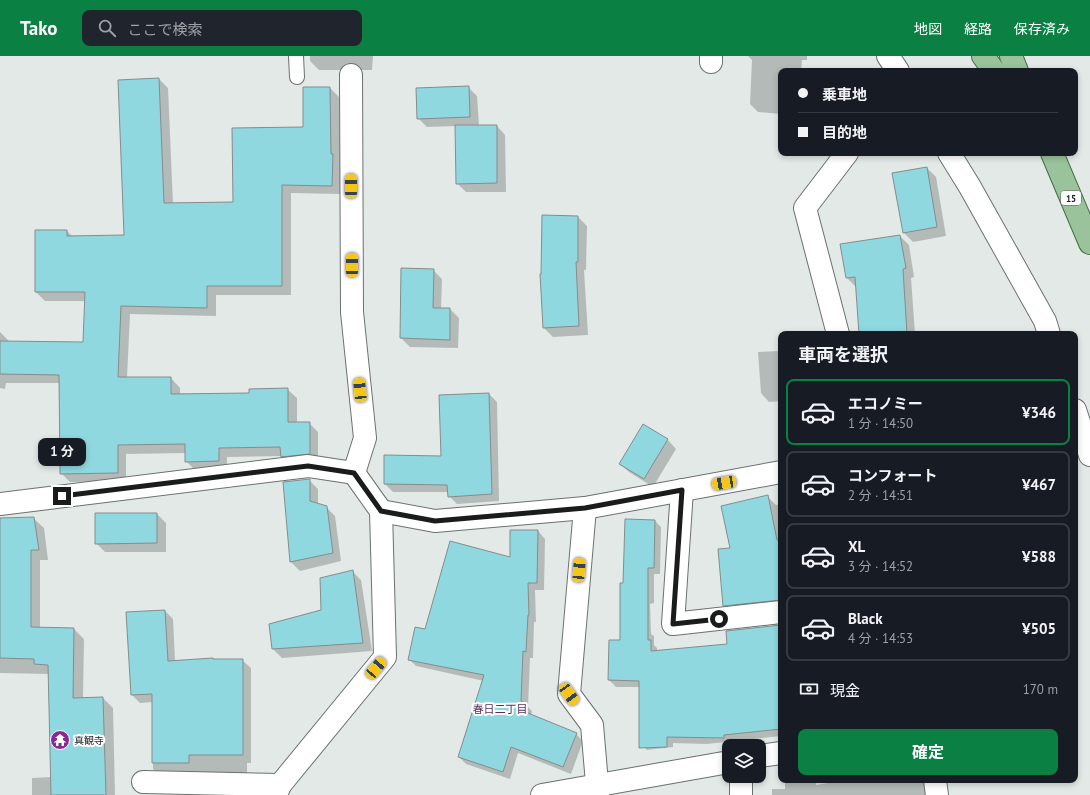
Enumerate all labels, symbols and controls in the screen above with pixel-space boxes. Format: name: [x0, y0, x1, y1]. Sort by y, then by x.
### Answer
search box: [82, 10, 362, 46]
text: Tako: [20, 16, 58, 40]
icon: search: [96, 17, 118, 39]
text: ここで検索: [128, 20, 203, 39]
text: 地図: [914, 20, 942, 38]
text: 経路: [964, 20, 992, 38]
text: 保存済み: [1014, 20, 1070, 38]
text: 乗車地: [822, 85, 867, 104]
text: 目的地: [822, 123, 867, 142]
car: [345, 174, 357, 198]
road number: 15: [1061, 191, 1081, 205]
car: [346, 253, 358, 277]
text: 車両を選択: [798, 343, 888, 366]
car: [353, 377, 367, 403]
icon: car: [800, 394, 836, 430]
text: エコノミー: [848, 394, 923, 413]
text: ¥346: [1022, 403, 1056, 422]
text: 1 分 · 14:50: [848, 415, 913, 432]
callout: 1 分: [38, 438, 86, 466]
text: 1 分: [50, 443, 74, 460]
icon: car: [800, 466, 836, 502]
text: コンフォート: [848, 466, 938, 485]
car: [711, 475, 737, 491]
text: ¥467: [1022, 475, 1056, 494]
route end: [53, 487, 71, 505]
text: 2 分 · 14:51: [848, 487, 913, 504]
text: XL: [848, 537, 865, 556]
icon: car: [800, 538, 836, 574]
text: ¥588: [1022, 547, 1056, 566]
car: [572, 558, 586, 582]
text: 3 分 · 14:52: [848, 558, 913, 575]
text: Black: [848, 609, 883, 628]
route start: [710, 610, 728, 628]
icon: car: [800, 610, 836, 646]
text: ¥505: [1022, 619, 1056, 638]
text: 4 分 · 14:53: [848, 630, 913, 647]
car: [364, 655, 388, 681]
icon: cash: [798, 678, 820, 700]
car: [557, 681, 581, 707]
text: 現金: [830, 681, 860, 700]
text: 170 m: [1023, 681, 1058, 698]
district label: 春日二丁目: [473, 702, 528, 716]
temple icon: 真観寺: [49, 729, 71, 751]
button: 確定: [798, 729, 1058, 775]
place label: 真観寺: [74, 734, 104, 747]
map controls: [722, 739, 766, 783]
button: layers: [722, 739, 766, 783]

